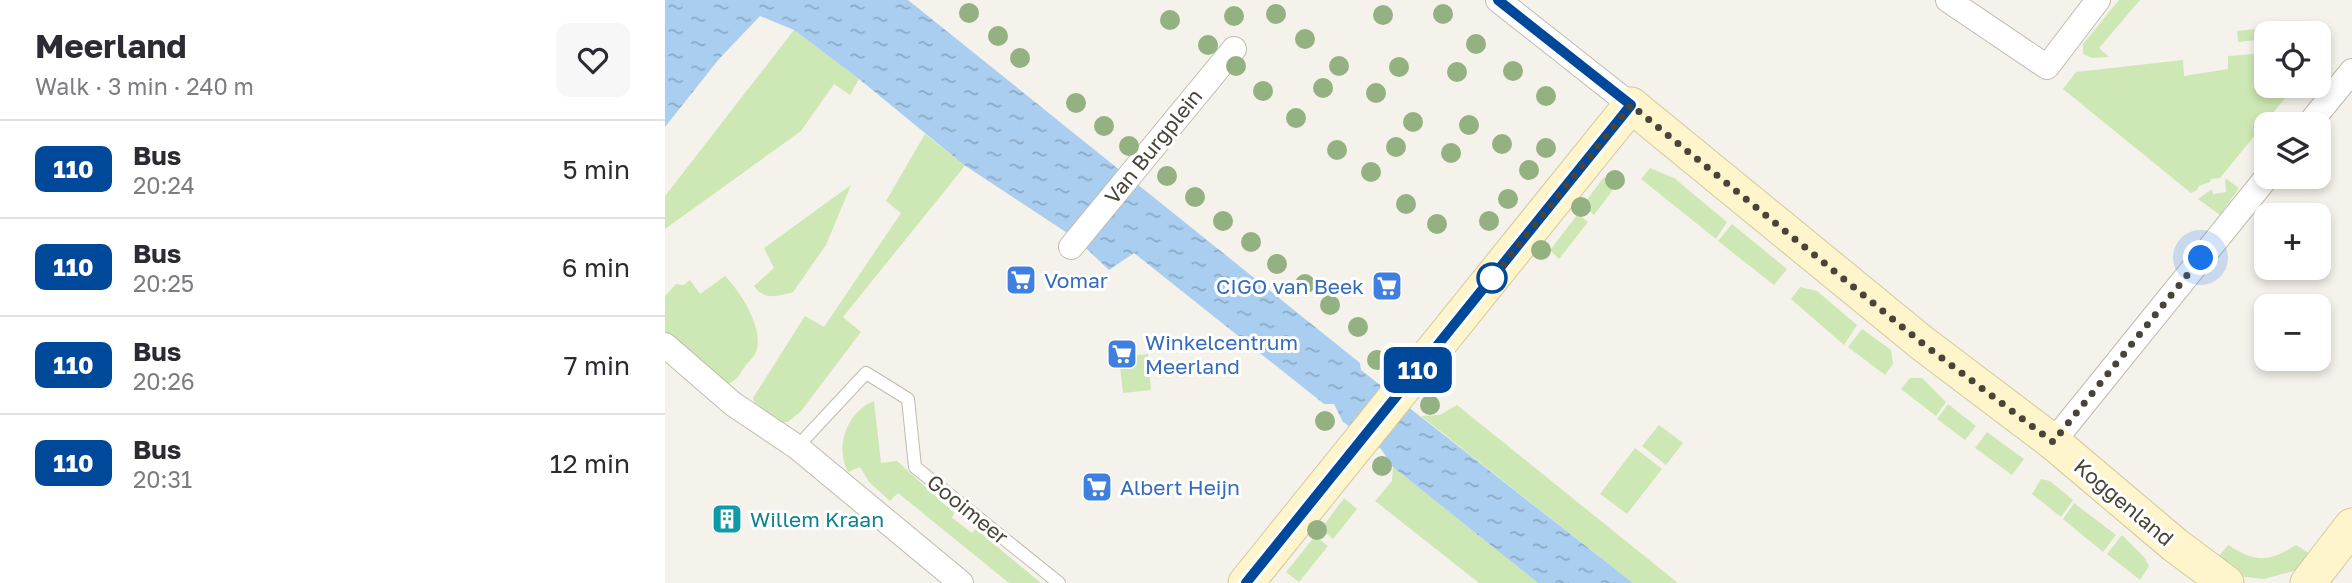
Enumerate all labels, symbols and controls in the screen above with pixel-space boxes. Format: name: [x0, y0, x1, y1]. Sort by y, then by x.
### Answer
map controls: [2254, 21, 2331, 371]
button: locate: [2254, 21, 2331, 98]
button: heart: [556, 23, 630, 97]
text: Meerland: [35, 26, 187, 65]
text: Walk · 3 min · 240 m: [35, 72, 254, 100]
street label: Van Burgplein: [1099, 83, 1207, 209]
button: layers: [2254, 112, 2331, 189]
text: Bus: [133, 140, 181, 171]
text: 110: [53, 154, 94, 183]
text: 5 min: [562, 154, 630, 185]
text: 20:24: [133, 171, 195, 199]
button: +: [2254, 203, 2331, 280]
text: Bus: [133, 238, 181, 269]
your location: [2183, 240, 2218, 275]
text: 110: [53, 252, 94, 281]
text: 6 min: [562, 252, 630, 283]
supermarket icon: Vomar: [1004, 263, 1038, 297]
unlabelled marker: [1477, 263, 1507, 293]
place label: Vomar: [1044, 267, 1108, 293]
text: 20:25: [133, 269, 194, 297]
supermarket icon: CIGO van Beek: [1370, 269, 1404, 303]
place label: CIGO van Beek: [1216, 273, 1364, 299]
button: −: [2254, 294, 2331, 371]
place label: Winkelcentrum Meerland: [1145, 329, 1298, 379]
text: Bus: [133, 336, 181, 367]
supermarket icon: Winkelcentrum Meerland: [1105, 337, 1139, 371]
line badge: 110: [1378, 347, 1458, 393]
text: 110: [53, 350, 94, 379]
text: 7 min: [564, 350, 630, 381]
text: 110: [1398, 355, 1438, 384]
text: 20:26: [133, 367, 195, 395]
text: Bus: [133, 434, 181, 465]
text: 110: [53, 448, 94, 477]
text: 12 min: [550, 448, 630, 479]
street label: Koggenland: [2069, 453, 2179, 551]
text: 20:31: [133, 465, 192, 493]
street label: Gooimeer: [922, 468, 1014, 550]
supermarket icon: Albert Heijn: [1080, 470, 1114, 504]
place label: Albert Heijn: [1120, 474, 1240, 500]
building icon: Willem Kraan: [710, 502, 744, 536]
place label: Willem Kraan: [750, 506, 884, 532]

